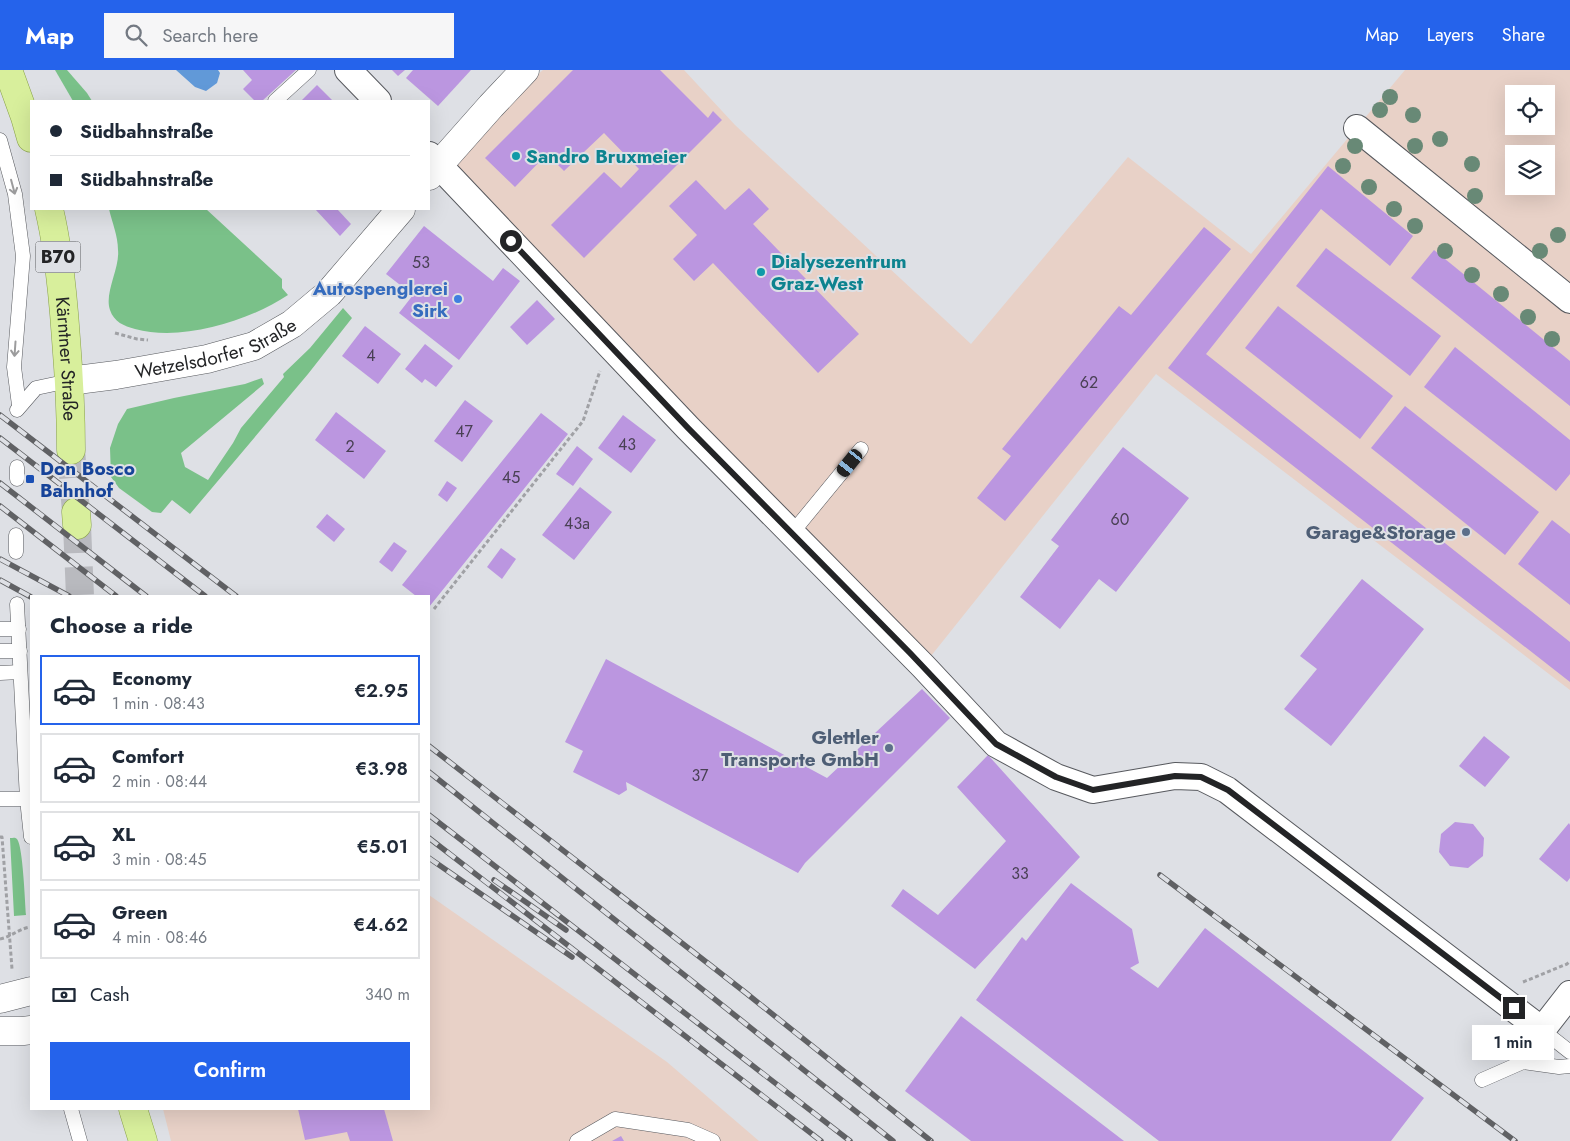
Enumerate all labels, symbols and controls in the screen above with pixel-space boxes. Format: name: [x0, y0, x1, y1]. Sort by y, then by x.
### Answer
search box: [104, 13, 454, 58]
text: Map: [25, 18, 74, 53]
icon: search: [122, 21, 150, 49]
text: Search here: [162, 22, 258, 49]
text: Map: [1365, 22, 1399, 48]
text: Layers: [1427, 22, 1474, 48]
text: Share: [1502, 22, 1545, 48]
map controls: [1505, 85, 1555, 195]
button: locate: [1505, 85, 1555, 135]
text: Südbahnstraße: [80, 118, 213, 145]
place label: Sandro Bruxmeier: [526, 143, 687, 170]
button: layers: [1505, 145, 1555, 195]
marker: Sandro Bruxmeier: [510, 150, 522, 162]
text: Südbahnstraße: [80, 166, 213, 193]
one-way arrow: [9, 179, 18, 195]
route start: [500, 230, 522, 252]
road number: B70: [36, 242, 80, 272]
place label: Dialysezentrum Graz-West: [771, 248, 907, 297]
house number: 53: [412, 251, 430, 274]
marker: Dialysezentrum Graz-West: [755, 266, 767, 278]
place label: Autospenglerei Sirk: [312, 275, 448, 324]
marker: Autospenglerei Sirk: [452, 293, 464, 305]
street label: Kärntner Straße: [49, 296, 84, 421]
street label: Wetzelsdorfer Straße: [133, 311, 301, 385]
one-way arrow: [10, 340, 19, 356]
house number: 4: [366, 344, 376, 367]
house number: 62: [1080, 371, 1098, 394]
house number: 47: [455, 420, 473, 443]
house number: 43: [618, 433, 636, 456]
house number: 2: [345, 435, 355, 458]
car: [834, 447, 865, 479]
place label: Don Bosco Bahnhof: [40, 455, 135, 504]
house number: 45: [502, 466, 520, 489]
marker: Don Bosco Bahnhof: [24, 473, 36, 485]
house number: 60: [1111, 508, 1129, 531]
house number: 43a: [564, 512, 590, 535]
place label: Garage&Storage: [1306, 519, 1456, 546]
marker: Garage&Storage: [1460, 526, 1472, 538]
text: Choose a ride: [50, 609, 193, 641]
text: Economy: [112, 665, 192, 692]
icon: car: [52, 668, 97, 713]
text: €2.95: [354, 677, 408, 704]
text: 1 min · 08:43: [112, 692, 205, 715]
place label: Glettler Transporte GmbH: [721, 724, 879, 773]
marker: Glettler Transporte GmbH: [883, 742, 895, 754]
text: Comfort: [112, 743, 184, 770]
icon: car: [52, 746, 97, 791]
text: €3.98: [355, 755, 408, 782]
house number: 37: [692, 764, 709, 787]
text: 2 min · 08:44: [112, 770, 207, 793]
text: XL: [112, 821, 135, 848]
icon: car: [52, 824, 97, 869]
text: €5.01: [357, 833, 408, 860]
text: 3 min · 08:45: [112, 848, 206, 871]
house number: 33: [1011, 862, 1029, 885]
text: Green: [112, 899, 168, 926]
icon: car: [52, 902, 97, 947]
text: €4.62: [353, 911, 408, 938]
text: 4 min · 08:46: [112, 926, 207, 949]
icon: cash: [50, 981, 78, 1009]
text: Cash: [90, 981, 130, 1008]
text: 340 m: [365, 983, 410, 1006]
route end: [1503, 997, 1525, 1019]
callout: 1 min: [1473, 1026, 1555, 1060]
text: 1 min: [1494, 1031, 1532, 1054]
button: Confirm: [50, 1042, 410, 1100]

